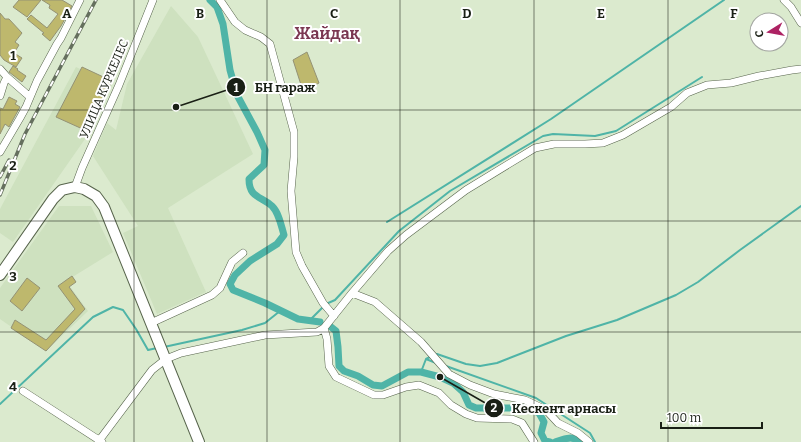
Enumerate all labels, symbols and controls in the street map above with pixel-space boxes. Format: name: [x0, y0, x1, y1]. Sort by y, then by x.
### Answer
text: A: [62, 6, 72, 21]
text: B: [196, 6, 204, 21]
text: C: [330, 6, 338, 21]
text: D: [462, 6, 472, 21]
text: E: [597, 6, 605, 21]
text: F: [730, 6, 738, 21]
north arrow: [749, 12, 789, 52]
district label: Жайдақ: [294, 24, 361, 43]
text: С: [753, 29, 767, 38]
street label: УЛИЦА КУРКЕЛЕС: [77, 37, 131, 141]
text: 1: [10, 48, 16, 63]
callout: БН гараж: [226, 75, 323, 100]
text: БН гараж: [255, 80, 316, 95]
text: 1: [233, 81, 239, 95]
text: 2: [9, 158, 17, 173]
text: 3: [9, 269, 17, 284]
text: 4: [9, 379, 17, 394]
callout: Кескент арнасы: [484, 396, 624, 421]
text: 2: [491, 401, 498, 415]
text: Кескент арнасы: [512, 401, 616, 416]
scale bar: [661, 404, 762, 430]
text: 100 m: [667, 411, 702, 425]

